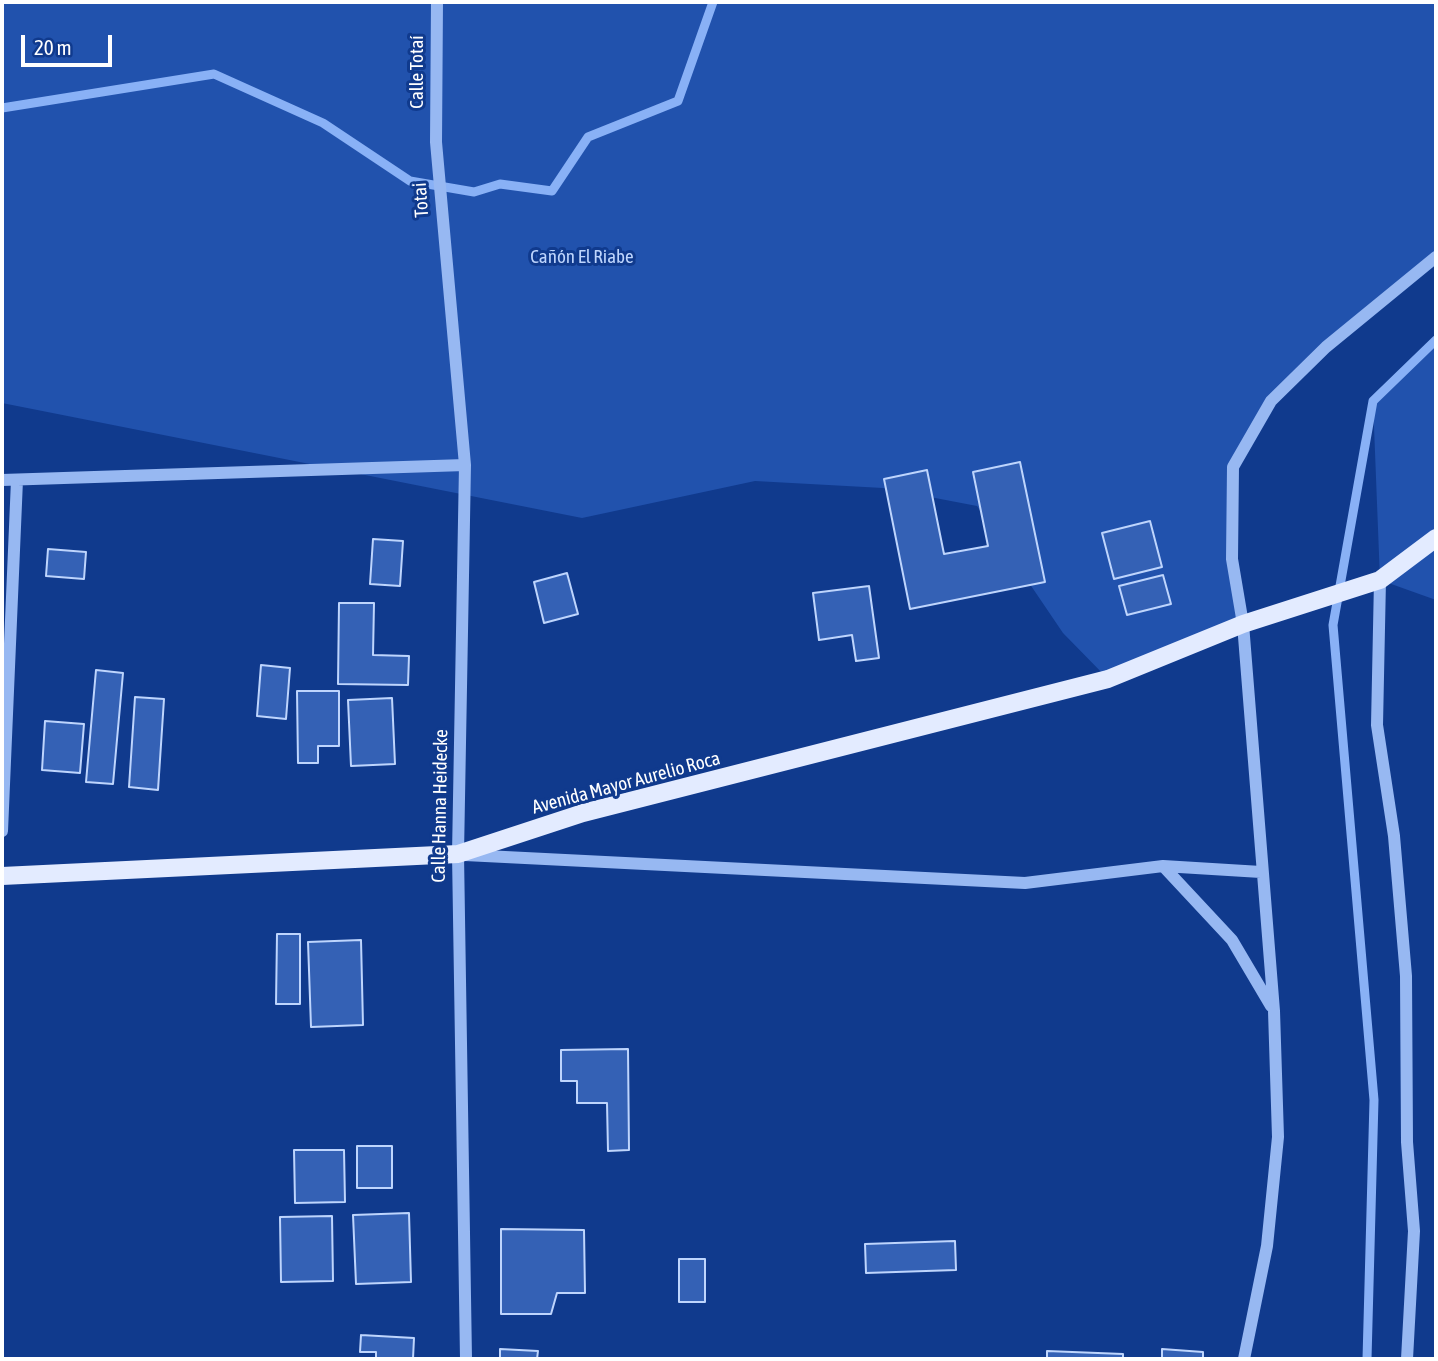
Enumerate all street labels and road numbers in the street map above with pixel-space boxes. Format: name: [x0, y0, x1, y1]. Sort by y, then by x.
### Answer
street label: Calle Totaí: [406, 35, 428, 109]
street label: Totai: [408, 182, 434, 218]
street label: Calle Hanna Heidecke: [427, 729, 453, 883]
street label: Avenida Mayor Aurelio Roca: [529, 747, 723, 819]

